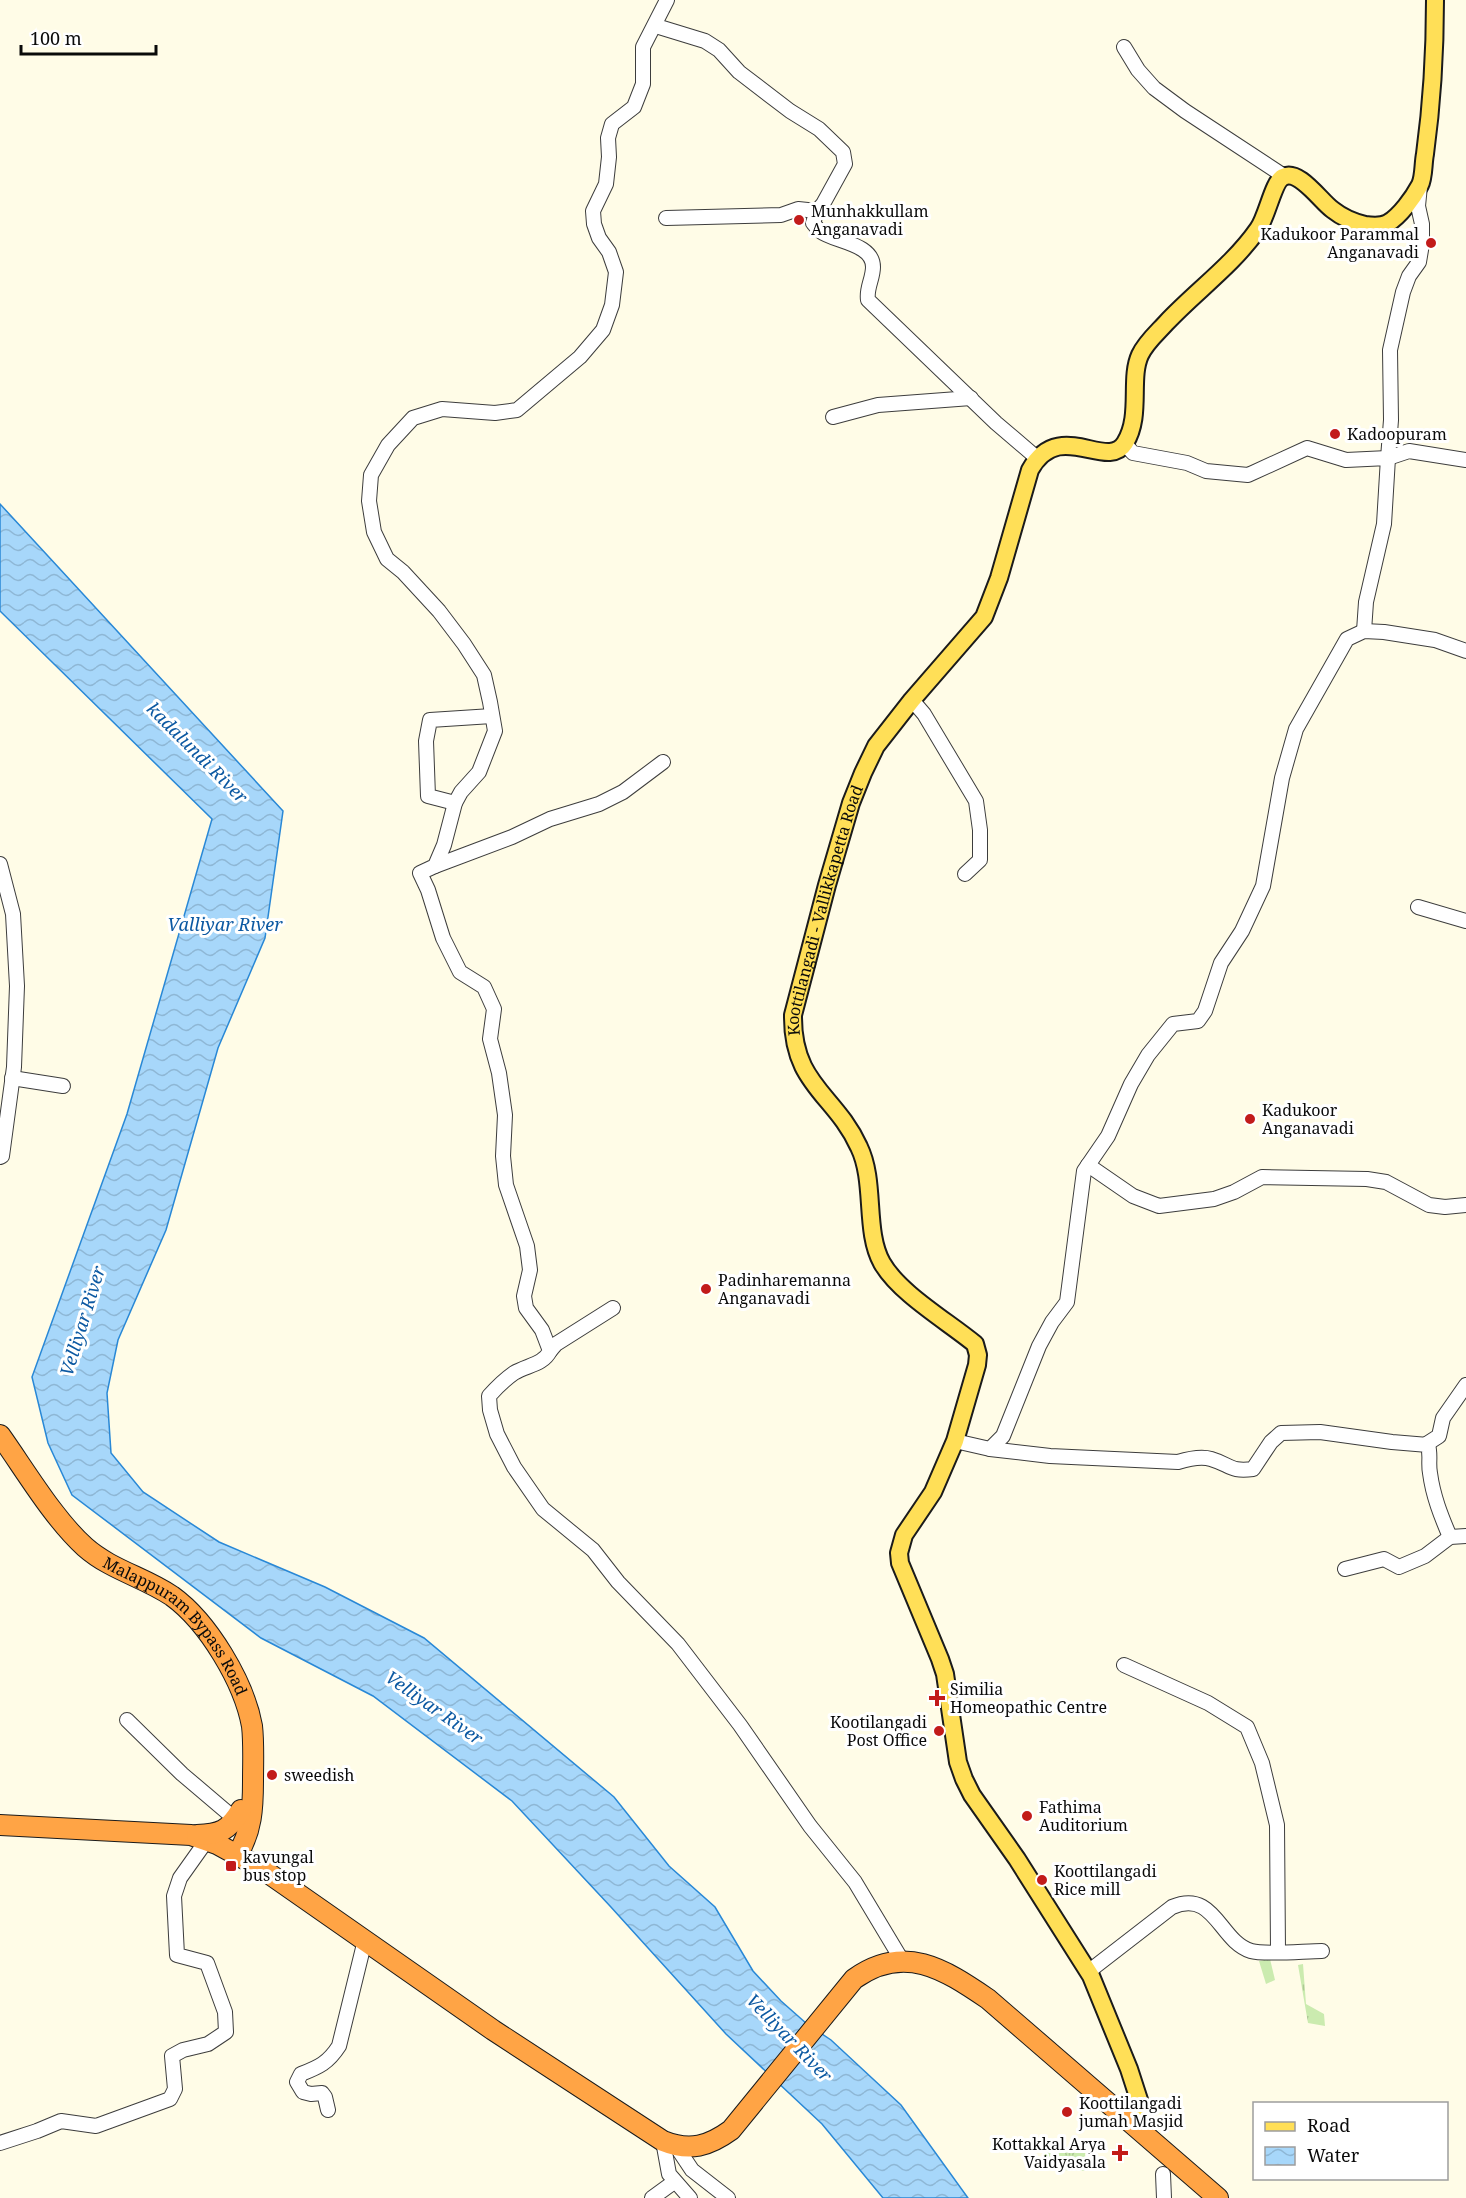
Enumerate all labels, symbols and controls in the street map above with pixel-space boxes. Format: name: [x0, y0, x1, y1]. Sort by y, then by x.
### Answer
scale bar: [21, 18, 156, 56]
text: 100 m: [30, 26, 82, 50]
place label: Munhakkullam Anganavadi: [811, 200, 929, 240]
marker: Munhakkullam Anganavadi: [792, 213, 806, 227]
place label: Kadukoor Parammal Anganavadi: [1261, 223, 1419, 263]
marker: Kadukoor Parammal Anganavadi: [1424, 236, 1438, 250]
place label: Kadoopuram: [1347, 423, 1447, 445]
marker: Kadoopuram: [1328, 427, 1342, 441]
water label: kadalundi River: [142, 697, 254, 808]
street label: Koottilangadi - Vallikkapetta Road: [782, 781, 868, 1037]
water label: Valliyar River: [167, 912, 283, 936]
place label: Kadukoor Anganavadi: [1262, 1099, 1354, 1139]
marker: Kadukoor Anganavadi: [1243, 1112, 1257, 1126]
water label: Velliyar River: [54, 1262, 110, 1379]
place label: Padinharemanna Anganavadi: [718, 1269, 851, 1309]
marker: Padinharemanna Anganavadi: [699, 1282, 713, 1296]
street label: Malappuram Bypass Road: [99, 1551, 253, 1699]
water label: Velliyar River: [381, 1665, 489, 1750]
place label: Similia Homeopathic Centre: [950, 1678, 1107, 1718]
marker: Similia Homeopathic Centre: [928, 1689, 946, 1707]
place label: Kootilangadi Post Office: [830, 1711, 927, 1751]
marker: Kootilangadi Post Office: [932, 1724, 946, 1738]
place label: sweedish: [284, 1764, 354, 1786]
marker: sweedish: [265, 1768, 279, 1782]
place label: Fathima Auditorium: [1039, 1796, 1128, 1836]
marker: Fathima Auditorium: [1020, 1809, 1034, 1823]
place label: kavungal bus stop: [243, 1846, 314, 1886]
marker: kavungal bus stop: [224, 1859, 238, 1873]
place label: Koottilangadi Rice mill: [1054, 1860, 1157, 1900]
marker: Koottilangadi Rice mill: [1035, 1873, 1049, 1887]
water label: Velliyar River: [742, 1988, 838, 2087]
place label: Koottilangadi jumah Masjid: [1078, 2092, 1184, 2132]
legend: [1253, 2102, 1448, 2180]
marker: Koottilangadi jumah Masjid: [1060, 2105, 1074, 2119]
text: Road: [1307, 2113, 1350, 2137]
place label: Kottakkal Arya Vaidyasala: [992, 2133, 1106, 2173]
text: Water: [1307, 2143, 1360, 2167]
marker: Kottakkal Arya Vaidyasala: [1111, 2144, 1129, 2162]

